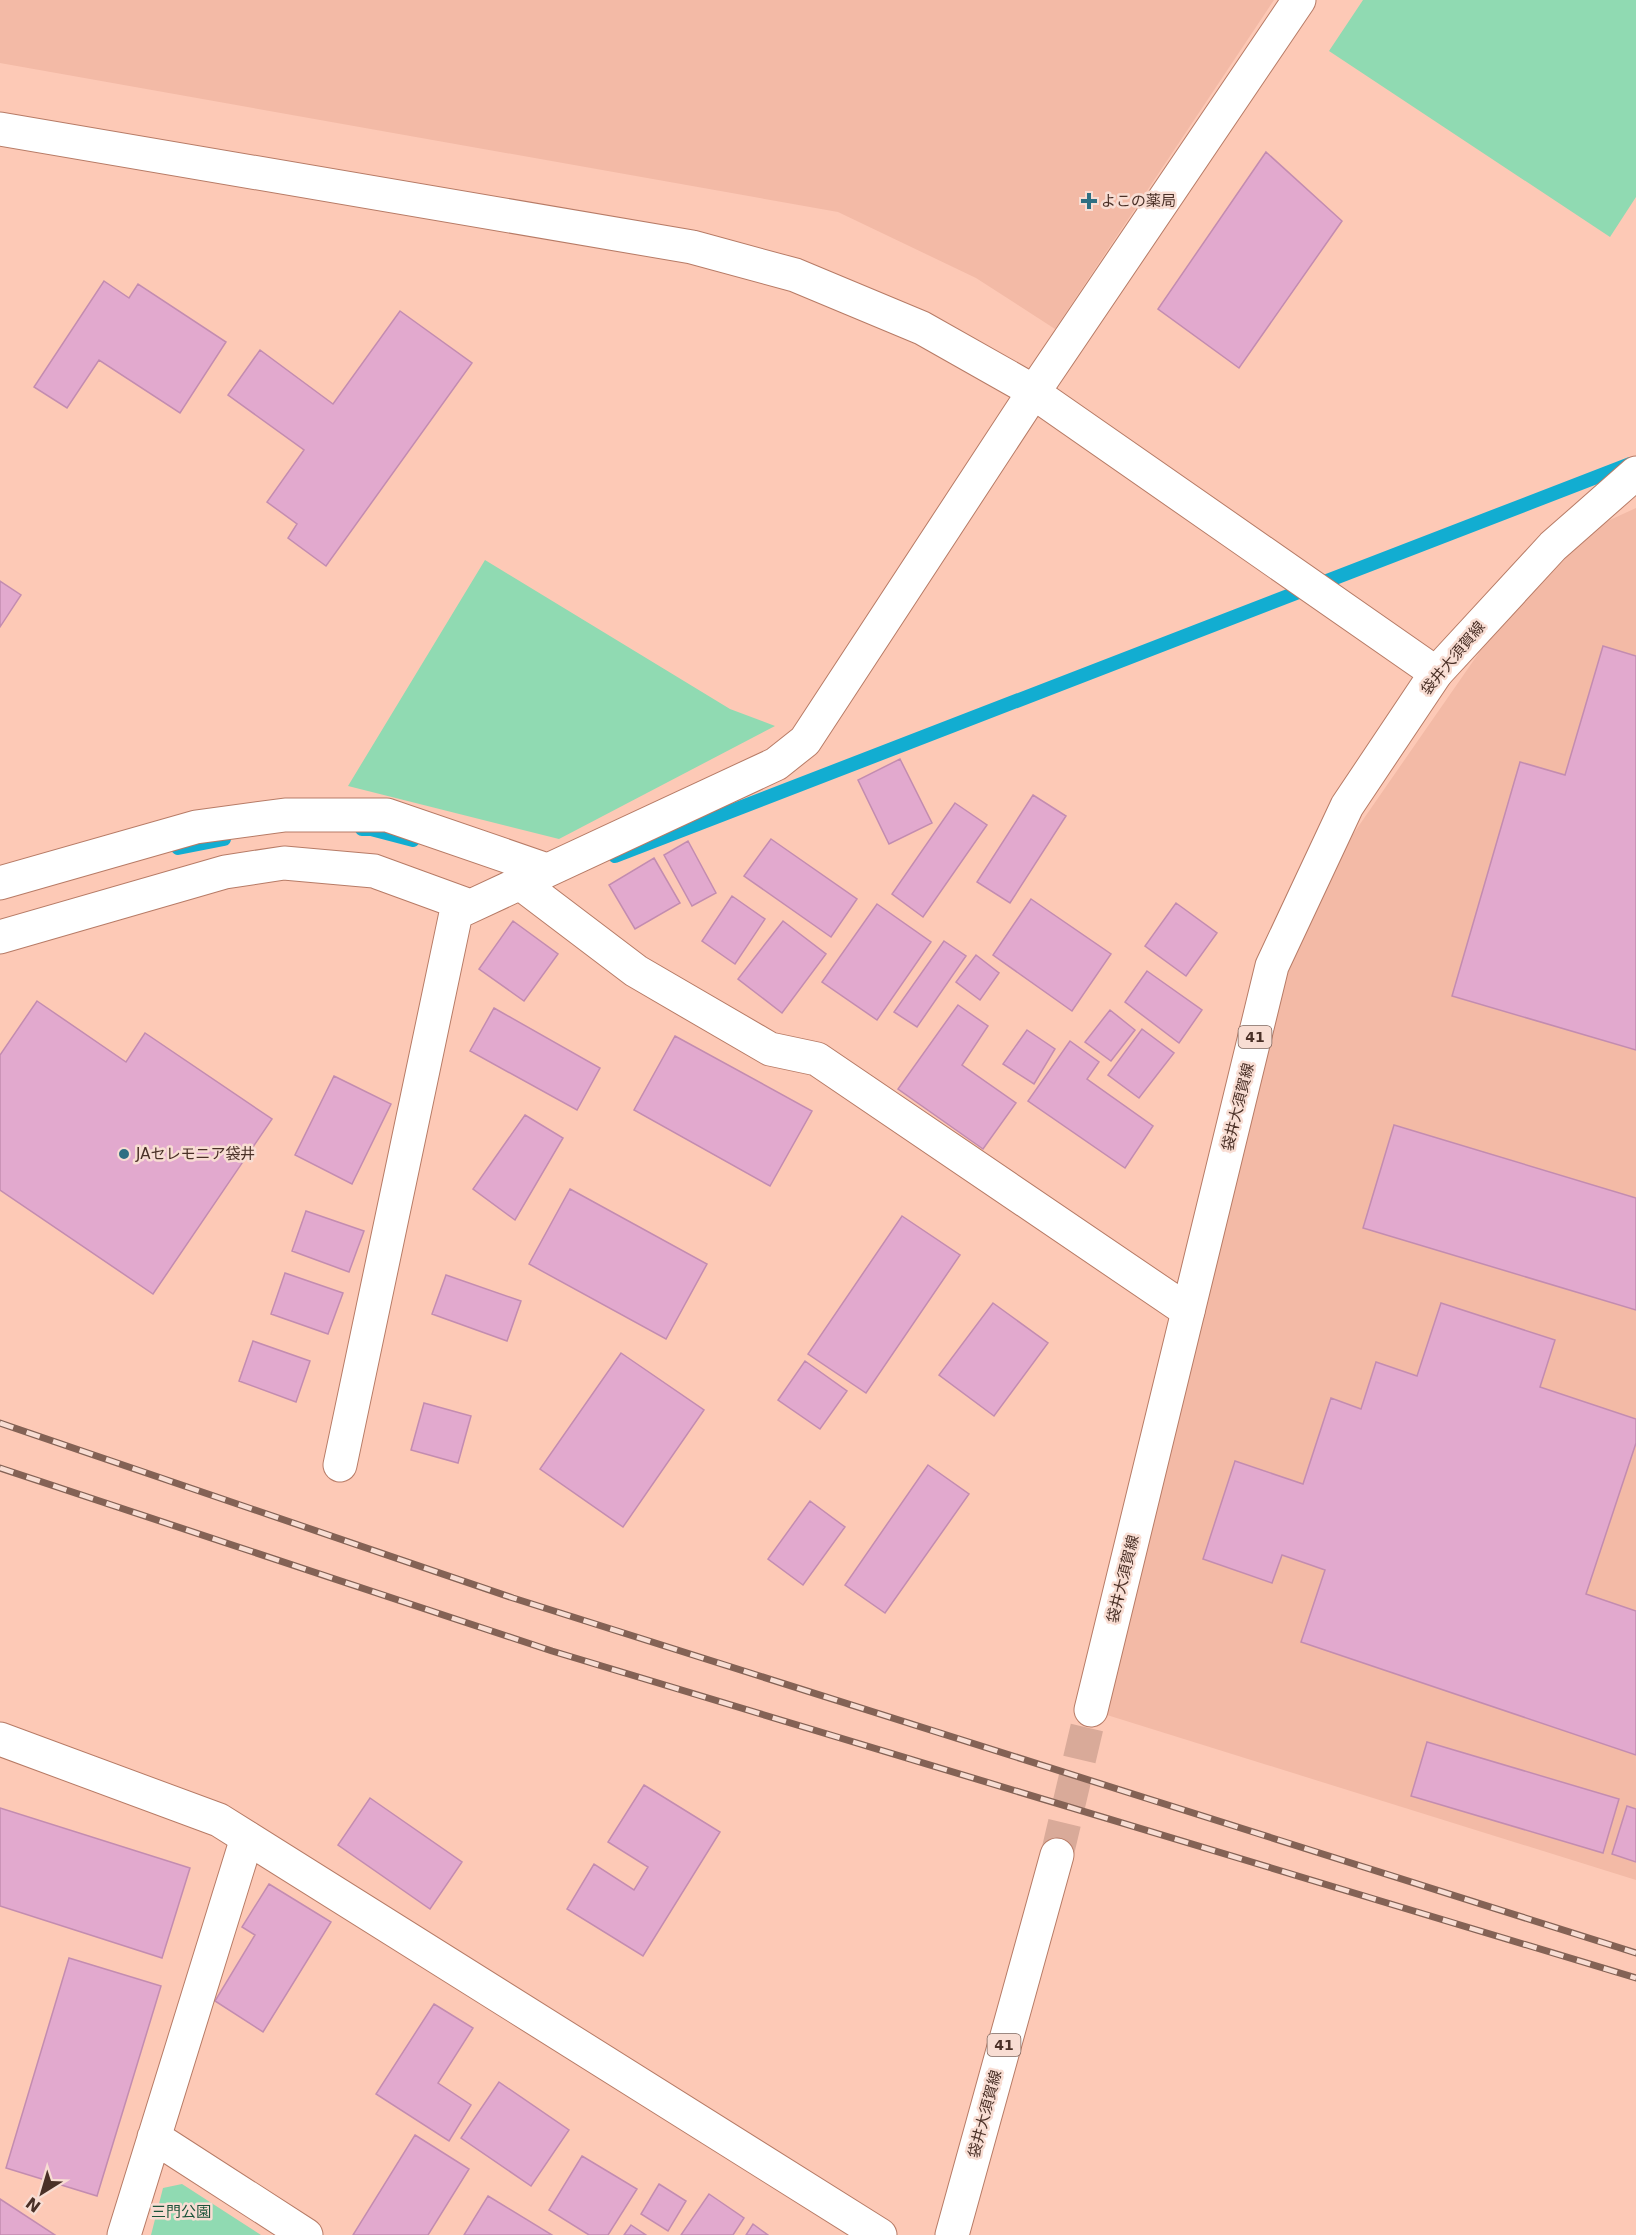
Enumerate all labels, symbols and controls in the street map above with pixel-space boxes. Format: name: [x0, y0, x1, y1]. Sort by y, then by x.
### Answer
place label: よこの薬局: [1101, 192, 1176, 210]
marker: よこの薬局: [1082, 194, 1096, 208]
street label: 袋井大須賀線: [1417, 618, 1489, 698]
road number: 41: [1238, 1026, 1272, 1048]
street label: 袋井大須賀線: [1218, 1061, 1258, 1153]
place label: JAセレモニア袋井: [135, 1145, 255, 1163]
marker: JAセレモニア袋井: [117, 1147, 131, 1161]
street label: 袋井大須賀線: [1103, 1533, 1143, 1625]
road number: 41: [988, 2034, 1020, 2056]
street label: 袋井大須賀線: [965, 2068, 1005, 2160]
north arrow: [12, 2163, 72, 2223]
text: N: [22, 2193, 44, 2216]
park label: 三門公園: [151, 2203, 211, 2221]

